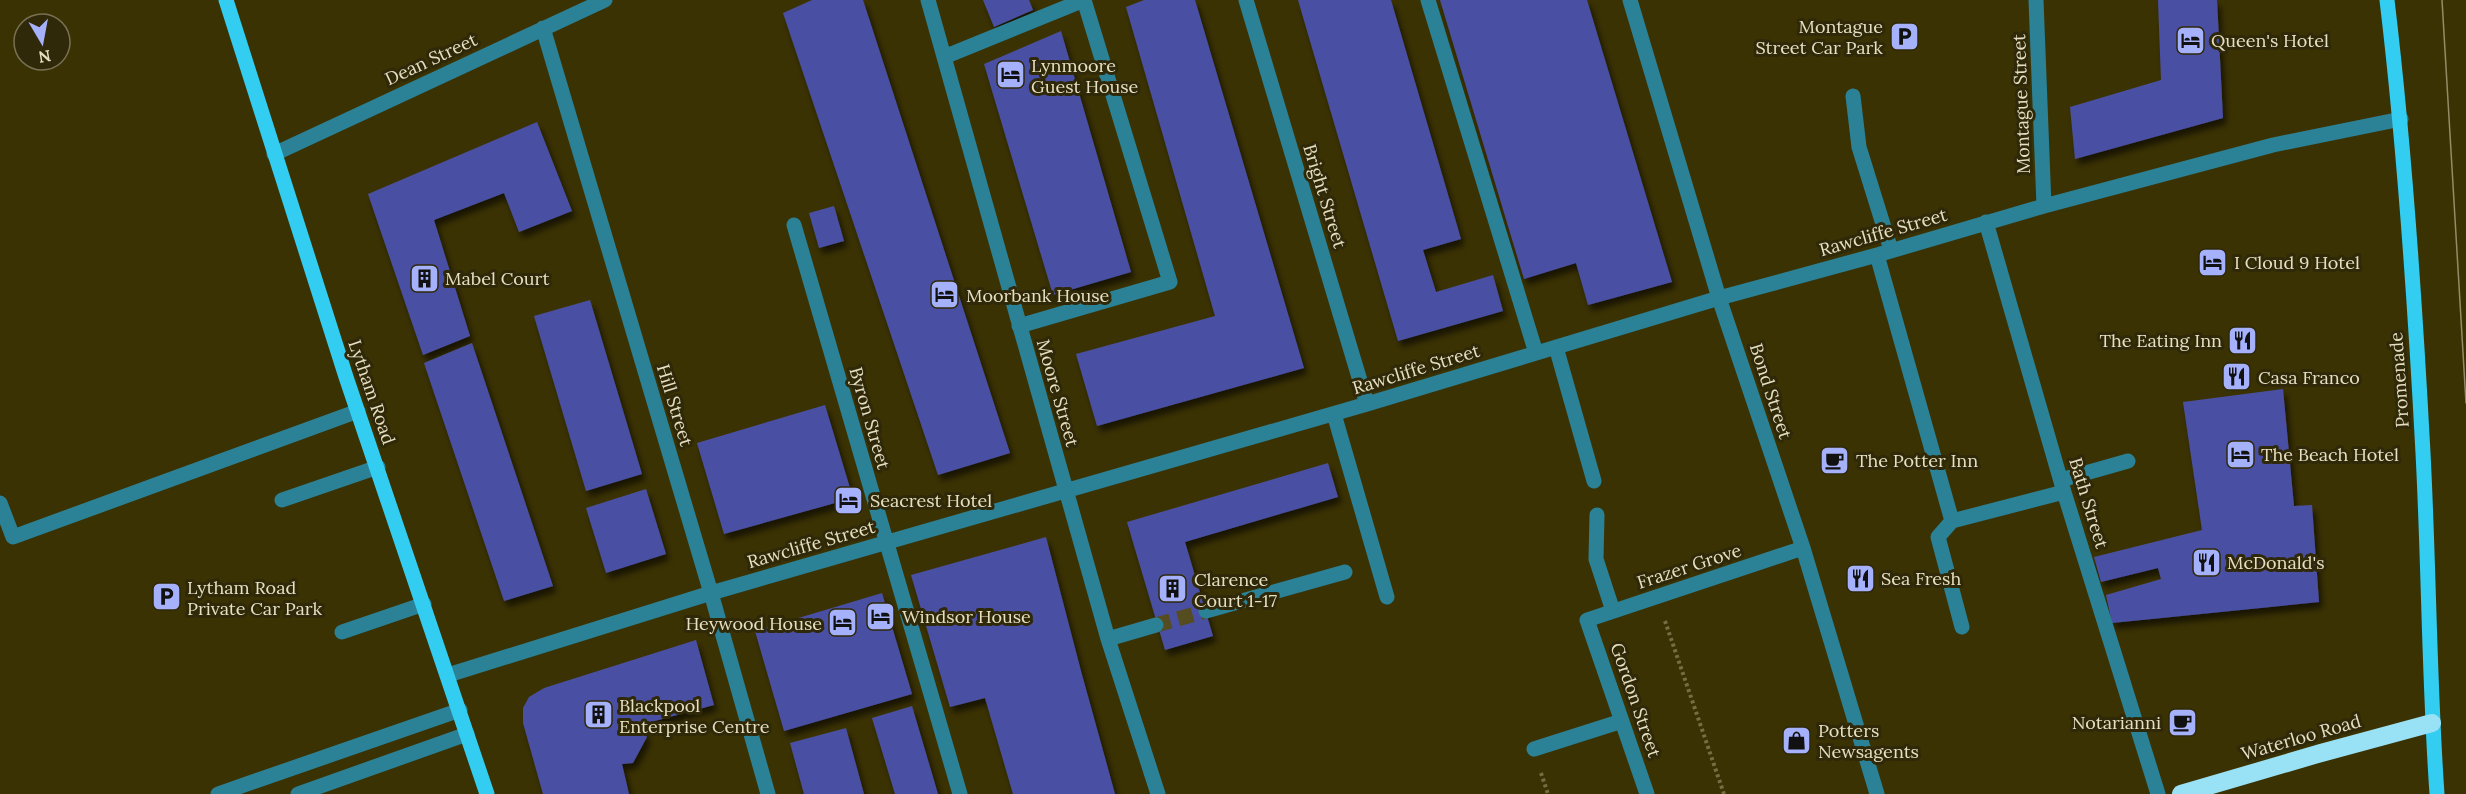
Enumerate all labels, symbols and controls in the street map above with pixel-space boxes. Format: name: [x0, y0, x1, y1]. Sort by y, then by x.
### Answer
north arrow: [12, 12, 72, 72]
place label: Montague Street Car Park: [1755, 15, 1883, 59]
parking icon: Montague Street Car Park: [1888, 20, 1920, 52]
hotel icon: Queen's Hotel: [2174, 24, 2206, 56]
street label: Dean Street: [381, 28, 481, 90]
place label: Queen's Hotel: [2211, 29, 2329, 52]
street label: Montague Street: [2007, 34, 2035, 174]
text: N: [37, 46, 52, 68]
place label: Lynmoore Guest House: [1031, 54, 1138, 98]
hotel icon: Lynmoore Guest House: [994, 59, 1026, 91]
street label: Bright Street: [1298, 141, 1352, 251]
street label: Rawcliffe Street: [1816, 203, 1950, 261]
hotel icon: I Cloud 9 Hotel: [2197, 246, 2229, 278]
place label: I Cloud 9 Hotel: [2234, 251, 2360, 274]
building icon: Mabel Court: [408, 262, 440, 294]
place label: Mabel Court: [445, 267, 549, 290]
hotel icon: Moorbank House: [929, 279, 961, 311]
place label: Moorbank House: [966, 284, 1110, 307]
restaurant icon: The Eating Inn: [2227, 324, 2259, 356]
place label: The Eating Inn: [2099, 329, 2222, 352]
street label: Promenade: [2384, 331, 2414, 429]
street label: Lytham Road: [343, 337, 401, 448]
street label: Moore Street: [1032, 337, 1084, 449]
street label: Rawcliffe Street: [1350, 339, 1482, 399]
street label: Bond Street: [1745, 340, 1797, 442]
street label: Hill Street: [652, 361, 698, 449]
restaurant icon: Casa Franco: [2221, 361, 2253, 393]
street label: Byron Street: [844, 364, 896, 472]
place label: Casa Franco: [2258, 366, 2360, 389]
hotel icon: The Beach Hotel: [2224, 438, 2256, 470]
place label: The Beach Hotel: [2261, 443, 2399, 466]
cafe icon: The Potter Inn: [1819, 444, 1851, 476]
place label: The Potter Inn: [1856, 449, 1978, 472]
street label: Bath Street: [2064, 455, 2114, 551]
hotel icon: Seacrest Hotel: [833, 484, 865, 516]
place label: Seacrest Hotel: [870, 489, 992, 512]
street label: Rawcliffe Street: [744, 515, 878, 573]
street label: Frazer Grove: [1634, 538, 1744, 594]
restaurant icon: McDonald's: [2190, 546, 2222, 578]
place label: McDonald's: [2227, 551, 2325, 574]
restaurant icon: Sea Fresh: [1844, 562, 1876, 594]
place label: Sea Fresh: [1881, 567, 1961, 590]
place label: Clarence Court 1-17: [1194, 568, 1277, 612]
building icon: Clarence Court 1-17: [1157, 573, 1189, 605]
place label: Lytham Road Private Car Park: [187, 576, 322, 620]
parking icon: Lytham Road Private Car Park: [150, 581, 182, 613]
hotel icon: Windsor House: [865, 600, 897, 632]
place label: Windsor House: [902, 605, 1031, 628]
hotel icon: Heywood House: [827, 607, 859, 639]
place label: Heywood House: [685, 612, 822, 635]
street label: Gordon Street: [1606, 640, 1666, 760]
place label: Blackpool Enterprise Centre: [619, 694, 770, 738]
building icon: Blackpool Enterprise Centre: [582, 699, 614, 731]
cafe icon: Notarianni: [2166, 706, 2198, 738]
street label: Waterloo Road: [2239, 709, 2364, 765]
place label: Notarianni: [2072, 711, 2161, 734]
place label: Potters Newsagents: [1818, 719, 1919, 763]
shop icon: Potters Newsagents: [1781, 724, 1813, 756]

